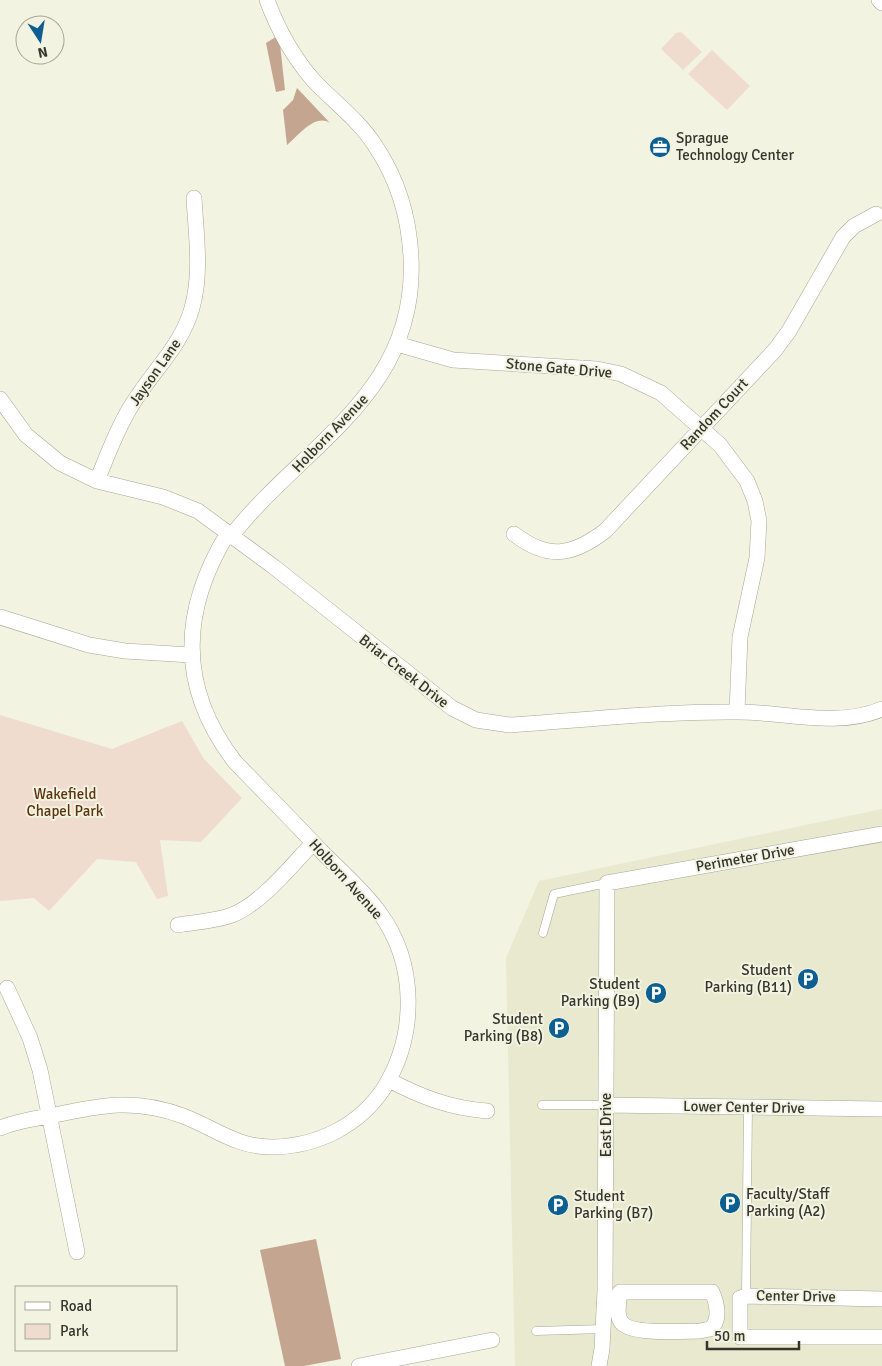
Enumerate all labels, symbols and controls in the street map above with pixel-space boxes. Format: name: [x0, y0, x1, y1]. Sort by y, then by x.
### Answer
north arrow: [15, 15, 65, 65]
text: N: [36, 43, 49, 62]
place label: Sprague Technology Center: [676, 129, 794, 164]
office icon: Sprague Technology Center: [648, 135, 672, 159]
street label: Jayson Lane: [125, 335, 185, 409]
street label: Stone Gate Drive: [505, 354, 613, 382]
street label: Random Court: [676, 374, 752, 454]
street label: Holborn Avenue: [288, 390, 372, 476]
street label: Briar Creek Drive: [356, 630, 452, 712]
park label: Wakefield Chapel Park: [27, 785, 104, 820]
street label: Holborn Avenue: [305, 835, 387, 923]
street label: Perimeter Drive: [694, 840, 796, 876]
place label: Student Parking (B11): [705, 961, 792, 996]
parking icon: Student Parking (B11): [796, 967, 820, 991]
place label: Student Parking (B9): [561, 975, 640, 1010]
parking icon: Student Parking (B9): [644, 981, 668, 1005]
place label: Student Parking (B8): [464, 1010, 543, 1045]
parking icon: Student Parking (B8): [547, 1016, 571, 1040]
street label: East Drive: [597, 1093, 615, 1157]
street label: Lower Center Drive: [683, 1097, 805, 1117]
place label: Faculty/Staff Parking (A2): [746, 1185, 831, 1220]
place label: Student Parking (B7): [574, 1187, 653, 1222]
parking icon: Faculty/Staff Parking (A2): [718, 1191, 742, 1215]
parking icon: Student Parking (B7): [546, 1193, 570, 1217]
legend: [15, 1286, 178, 1351]
street label: Center Drive: [756, 1286, 836, 1306]
text: Road: [60, 1297, 92, 1315]
scale bar: [707, 1318, 800, 1350]
text: Park: [60, 1322, 89, 1340]
text: 50 m: [714, 1327, 745, 1345]

